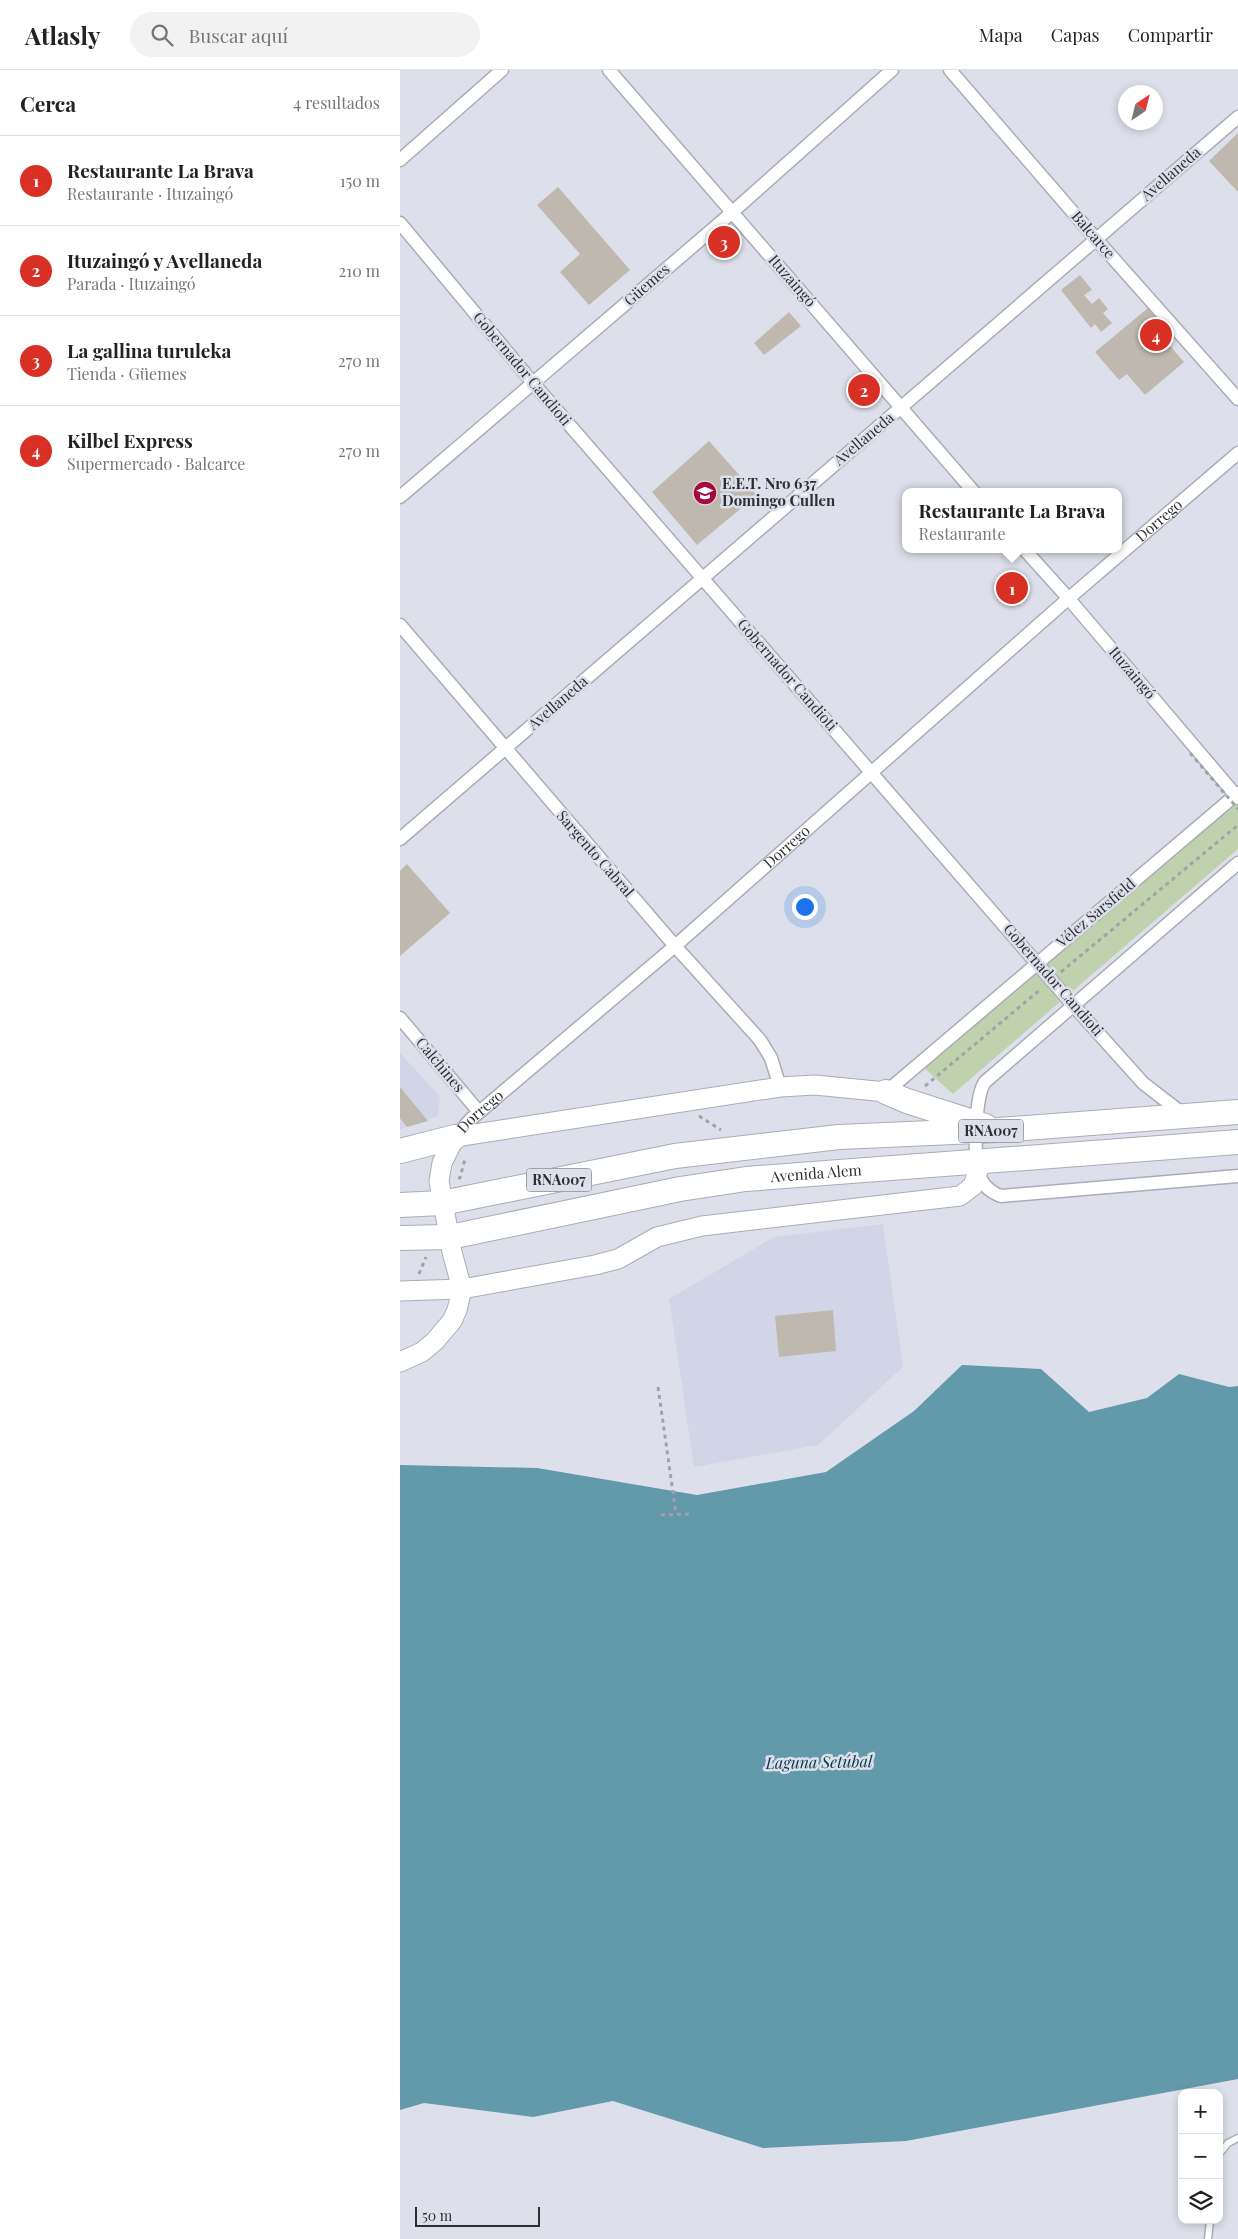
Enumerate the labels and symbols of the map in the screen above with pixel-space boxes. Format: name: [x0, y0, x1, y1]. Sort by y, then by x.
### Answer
north arrow: [1118, 85, 1163, 130]
street label: Avellaneda: [1135, 141, 1205, 205]
street label: Balcarce: [1068, 206, 1120, 262]
pin: 3: [708, 223, 740, 261]
street label: Ituzaingó: [765, 250, 821, 311]
street label: Güemes: [619, 259, 673, 310]
street label: Gobernador Candioti: [469, 307, 577, 430]
pin: 4: [1140, 316, 1172, 354]
pin: 2: [848, 371, 880, 409]
street label: Avellaneda: [828, 407, 898, 470]
place label: E.E.T. Nro 637 Domingo Cullen: [722, 473, 836, 510]
school or university icon: E.E.T. Nro 637 Domingo Cullen: [692, 480, 718, 506]
street label: Dorrego: [1131, 494, 1186, 546]
pin: 1: [996, 569, 1028, 607]
street label: Gobernador Candioti: [733, 614, 843, 735]
street label: Ituzaingó: [1105, 642, 1161, 703]
street label: Avellaneda: [522, 670, 592, 734]
street label: Sargento Cabral: [553, 806, 639, 901]
street label: Dorrego: [759, 820, 814, 872]
street label: Vélez Sarsfield: [1051, 873, 1139, 952]
your location: [792, 894, 818, 920]
street label: Gobernador Candioti: [999, 919, 1109, 1040]
street label: Calchines: [412, 1033, 470, 1096]
street label: Dorrego: [452, 1085, 507, 1137]
road number: RNA007: [958, 1120, 1024, 1142]
street label: Avenida Alem: [769, 1159, 863, 1186]
road number: RNA007: [526, 1168, 592, 1192]
water label: Laguna Setúbal: [764, 1750, 873, 1773]
scale bar: [415, 2204, 540, 2227]

